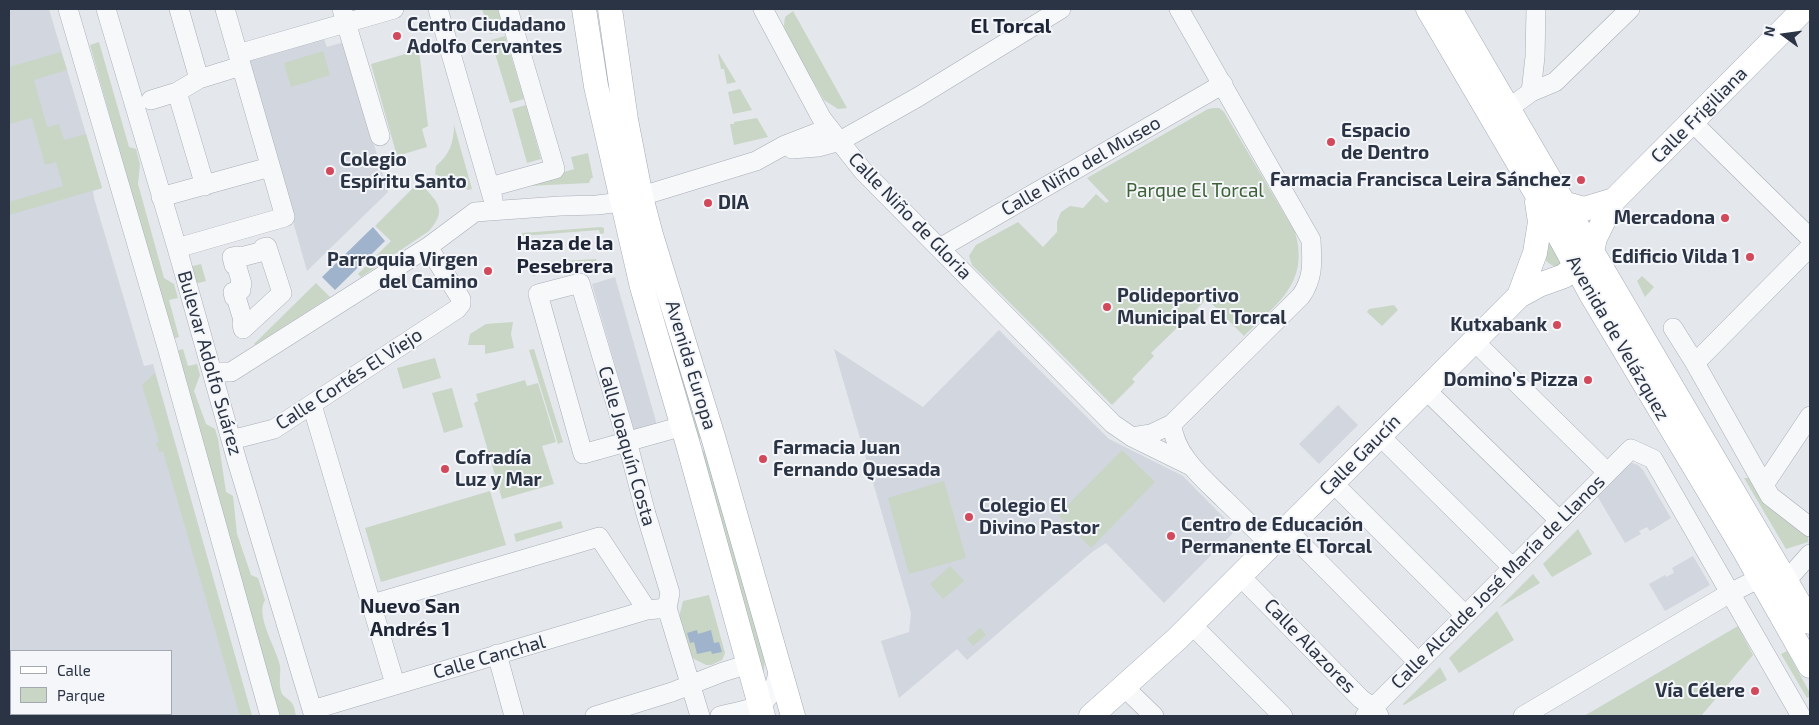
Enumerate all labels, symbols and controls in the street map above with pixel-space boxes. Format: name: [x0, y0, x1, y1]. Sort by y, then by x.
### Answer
north arrow: [1759, 10, 1809, 60]
place label: Centro Ciudadano Adolfo Cervantes: [407, 14, 566, 58]
district label: El Torcal: [971, 14, 1051, 38]
text: N: [1759, 24, 1778, 38]
marker: Centro Ciudadano Adolfo Cervantes: [391, 30, 403, 42]
street label: Calle Frigiliana: [1646, 62, 1752, 168]
street label: Calle Niño del Museo: [997, 111, 1165, 221]
place label: Espacio de Dentro: [1341, 120, 1429, 164]
marker: Espacio de Dentro: [1325, 136, 1337, 148]
street label: Calle Niño de Gloria: [844, 148, 976, 284]
place label: Colegio Espíritu Santo: [340, 149, 467, 193]
marker: Colegio Espíritu Santo: [324, 165, 336, 177]
place label: Farmacia Francisca Leira Sánchez: [1270, 169, 1571, 191]
marker: Farmacia Francisca Leira Sánchez: [1575, 174, 1587, 186]
park label: Parque El Torcal: [1126, 180, 1264, 202]
place label: DIA: [718, 192, 749, 214]
marker: DIA: [702, 197, 714, 209]
place label: Mercadona: [1614, 207, 1715, 229]
marker: Mercadona: [1719, 212, 1731, 224]
district label: Haza de la Pesebrera: [517, 231, 613, 278]
place label: Edificio Vilda 1: [1611, 246, 1740, 268]
place label: Parroquia Virgen del Camino: [327, 249, 478, 293]
marker: Edificio Vilda 1: [1744, 251, 1756, 263]
street label: Avenida de Velázquez: [1561, 252, 1675, 424]
marker: Parroquia Virgen del Camino: [482, 265, 494, 277]
street label: Bulevar Adolfo Suárez: [173, 268, 247, 458]
place label: Polideportivo Municipal El Torcal: [1117, 285, 1287, 329]
street label: Avenida Europa: [661, 298, 721, 432]
marker: Polideportivo Municipal El Torcal: [1101, 301, 1113, 313]
place label: Kutxabank: [1450, 314, 1547, 336]
marker: Kutxabank: [1551, 319, 1563, 331]
street label: Calle Cortés El Viejo: [271, 323, 427, 435]
street label: Calle Joaquín Costa: [593, 363, 661, 529]
place label: Domino's Pizza: [1444, 369, 1578, 391]
marker: Domino's Pizza: [1582, 374, 1594, 386]
street label: Calle Gaucín: [1315, 410, 1405, 500]
place label: Farmacia Juan Fernando Quesada: [773, 437, 941, 481]
place label: Cofradía Luz y Mar: [455, 447, 542, 491]
marker: Farmacia Juan Fernando Quesada: [757, 453, 769, 465]
marker: Cofradía Luz y Mar: [439, 463, 451, 475]
street label: Calle Alcalde José María de Llanos: [1386, 470, 1610, 694]
place label: Colegio El Divino Pastor: [979, 495, 1100, 539]
marker: Colegio El Divino Pastor: [963, 511, 975, 523]
place label: Centro de Educación Permanente El Torcal: [1181, 514, 1372, 558]
marker: Centro de Educación Permanente El Torcal: [1165, 530, 1177, 542]
district label: Nuevo San Andrés 1: [360, 594, 460, 641]
street label: Calle Alazores: [1259, 594, 1361, 698]
street label: Calle Canchal: [430, 630, 548, 684]
legend: [10, 650, 172, 715]
text: Calle: [57, 661, 91, 679]
place label: Vía Célere: [1655, 680, 1745, 702]
marker: Vía Célere: [1749, 685, 1761, 697]
text: Parque: [57, 686, 105, 704]

